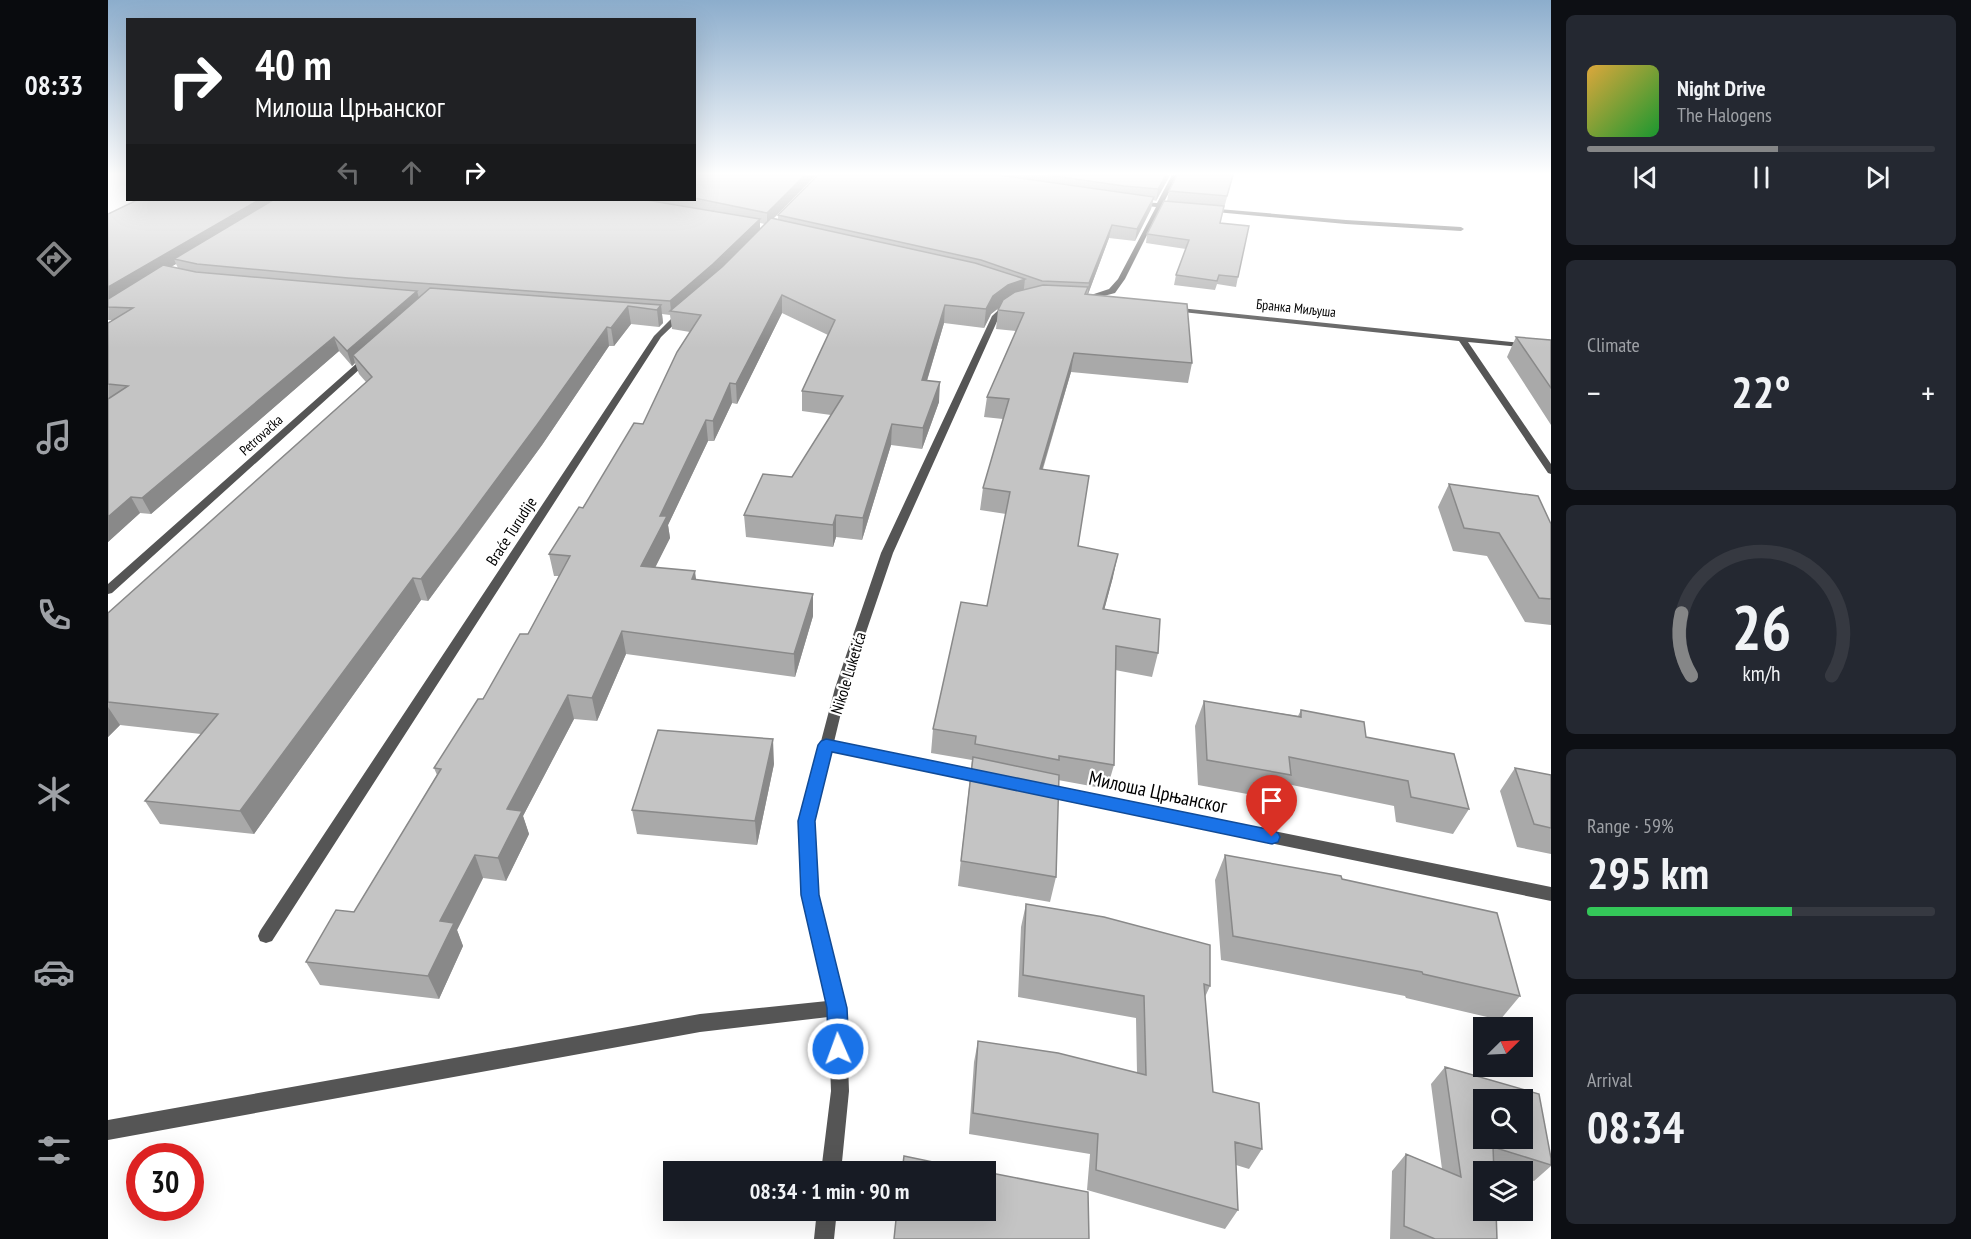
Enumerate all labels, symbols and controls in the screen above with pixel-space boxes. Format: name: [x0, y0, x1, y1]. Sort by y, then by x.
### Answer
text: 40 m: [255, 37, 332, 92]
icon: right: [156, 42, 234, 120]
text: 08:33: [25, 68, 83, 102]
text: Night Drive: [1677, 74, 1766, 102]
text: Милоша Црњанског: [255, 90, 445, 124]
text: The Halogens: [1677, 102, 1772, 128]
icon: left: [332, 156, 365, 189]
icon: ahead: [395, 156, 428, 189]
icon: right: [458, 156, 491, 189]
icon: previous: [1629, 161, 1662, 194]
icon: pause: [1745, 161, 1778, 194]
icon: next: [1861, 161, 1894, 194]
icon: directions: [33, 238, 75, 280]
street label: Бранка Миљуша: [1255, 295, 1337, 321]
text: Climate: [1587, 332, 1640, 358]
text: 22°: [1731, 362, 1791, 420]
text: −: [1587, 371, 1601, 414]
text: +: [1921, 371, 1935, 414]
street label: Petrovačka: [236, 411, 286, 459]
icon: music: [33, 416, 75, 458]
street label: Braće Turudije: [481, 493, 541, 569]
text: 26: [1731, 587, 1791, 668]
icon: phone: [33, 594, 75, 636]
street label: Nikole Luketića: [826, 630, 870, 716]
text: km/h: [1742, 660, 1780, 688]
street label: Милоша Црњанског: [1087, 765, 1229, 819]
icon: climate: [33, 773, 75, 815]
pin: [1246, 775, 1297, 837]
icon: arrive: [1255, 784, 1288, 817]
text: Range · 59%: [1587, 813, 1674, 839]
text: 295 km: [1587, 843, 1709, 901]
icon: car: [33, 951, 75, 993]
position arrow: [806, 1017, 870, 1081]
north arrow: [1473, 1017, 1533, 1077]
map controls: [1473, 1017, 1533, 1221]
text: Arrival: [1587, 1067, 1632, 1093]
button: search: [1473, 1089, 1533, 1149]
text: 08:34: [1587, 1097, 1684, 1155]
icon: filters: [33, 1129, 75, 1171]
speed limit sign: 30: [126, 1143, 204, 1221]
button: layers: [1473, 1161, 1533, 1221]
text: 08:34 · 1 min · 90 m: [750, 1177, 909, 1205]

